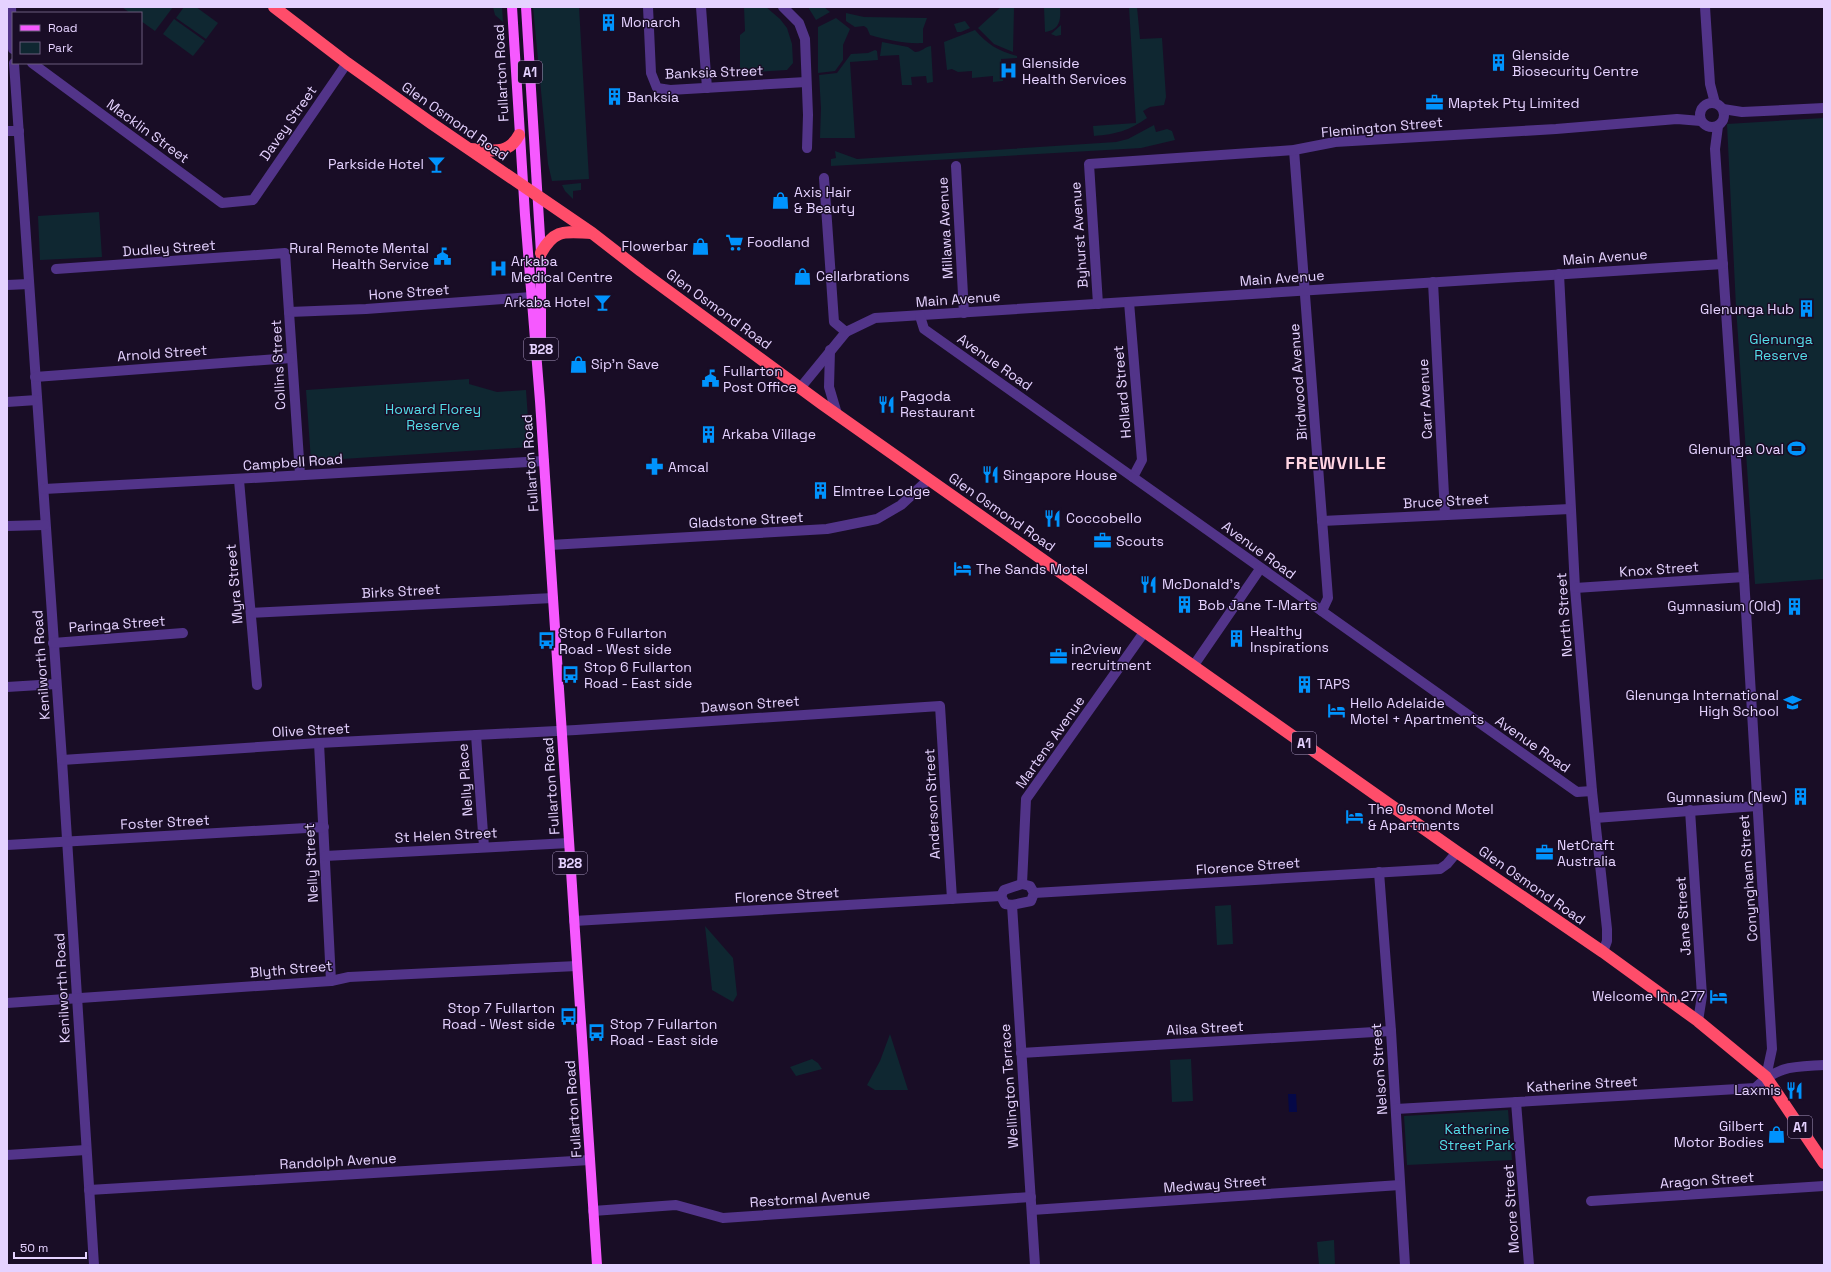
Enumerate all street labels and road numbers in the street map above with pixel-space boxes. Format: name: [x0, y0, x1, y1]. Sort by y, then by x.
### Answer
street label: Fullarton Road: [489, 24, 513, 122]
road number: A1: [518, 61, 542, 83]
street label: Banksia Street: [664, 61, 764, 83]
street label: Glen Osmond Road: [398, 77, 512, 165]
street label: Davey Street: [256, 82, 320, 164]
street label: Macklin Street: [103, 95, 193, 167]
street label: Flemington Street: [1320, 113, 1444, 141]
street label: Millawa Avenue: [933, 176, 957, 280]
street label: Byhurst Avenue: [1066, 181, 1092, 289]
street label: Dudley Street: [122, 236, 216, 260]
street label: Main Avenue: [1562, 245, 1648, 269]
street label: Glen Osmond Road: [663, 265, 775, 353]
street label: Main Avenue: [1239, 266, 1325, 290]
street label: Hone Street: [368, 280, 450, 304]
street label: Main Avenue: [915, 287, 1001, 311]
street label: Collins Street: [267, 319, 289, 411]
street label: Birdwood Avenue: [1285, 323, 1311, 441]
street label: Avenue Road: [954, 330, 1036, 394]
road number: B28: [524, 338, 558, 360]
street label: Arnold Street: [116, 341, 208, 365]
street label: Hollard Street: [1109, 345, 1135, 439]
street label: Carr Avenue: [1414, 358, 1436, 440]
street label: Fullarton Road: [518, 414, 542, 512]
street label: Campbell Road: [242, 450, 344, 474]
street label: Glen Osmond Road: [945, 468, 1059, 556]
street label: Bruce Street: [1403, 490, 1489, 512]
street label: Gladstone Street: [688, 508, 804, 532]
street label: Avenue Road: [1218, 517, 1300, 583]
street label: Myra Street: [222, 543, 246, 625]
street label: Knox Street: [1618, 557, 1700, 581]
street label: North Street: [1552, 572, 1576, 658]
street label: Birks Street: [361, 580, 441, 602]
street label: Kenilworth Road: [28, 610, 54, 720]
street label: Paringa Street: [68, 612, 166, 636]
street label: Dawson Street: [700, 692, 800, 716]
street label: Martens Avenue: [1011, 692, 1089, 792]
street label: Avenue Road: [1492, 712, 1574, 776]
street label: Olive Street: [272, 719, 350, 741]
road number: A1: [1292, 732, 1316, 754]
street label: Fullarton Road: [539, 737, 563, 835]
street label: Nelly Place: [453, 743, 477, 817]
street label: Anderson Street: [920, 748, 944, 860]
street label: Foster Street: [120, 811, 210, 833]
street label: Conyngham Street: [1735, 814, 1761, 942]
street label: Nelly Street: [300, 823, 322, 903]
street label: St Helen Street: [394, 823, 498, 847]
street label: Glen Osmond Road: [1475, 841, 1589, 929]
road number: B28: [553, 852, 587, 874]
street label: Florence Street: [1195, 853, 1301, 879]
street label: Jane Street: [1671, 876, 1695, 956]
street label: Florence Street: [734, 883, 840, 907]
street label: Kenilworth Road: [50, 933, 74, 1043]
street label: Blyth Street: [249, 956, 333, 982]
street label: Ailsa Street: [1166, 1017, 1244, 1039]
street label: Nelson Street: [1367, 1022, 1391, 1116]
street label: Wellington Terrace: [996, 1023, 1022, 1149]
street label: Fullarton Road: [561, 1060, 585, 1158]
street label: Katherine Street: [1526, 1072, 1638, 1096]
road number: A1: [1788, 1116, 1812, 1138]
street label: Randolph Avenue: [279, 1149, 397, 1173]
street label: Moore Street: [1499, 1164, 1523, 1254]
street label: Aragon Street: [1659, 1168, 1755, 1192]
street label: Medway Street: [1163, 1171, 1267, 1197]
street label: Restormal Avenue: [749, 1185, 871, 1211]

